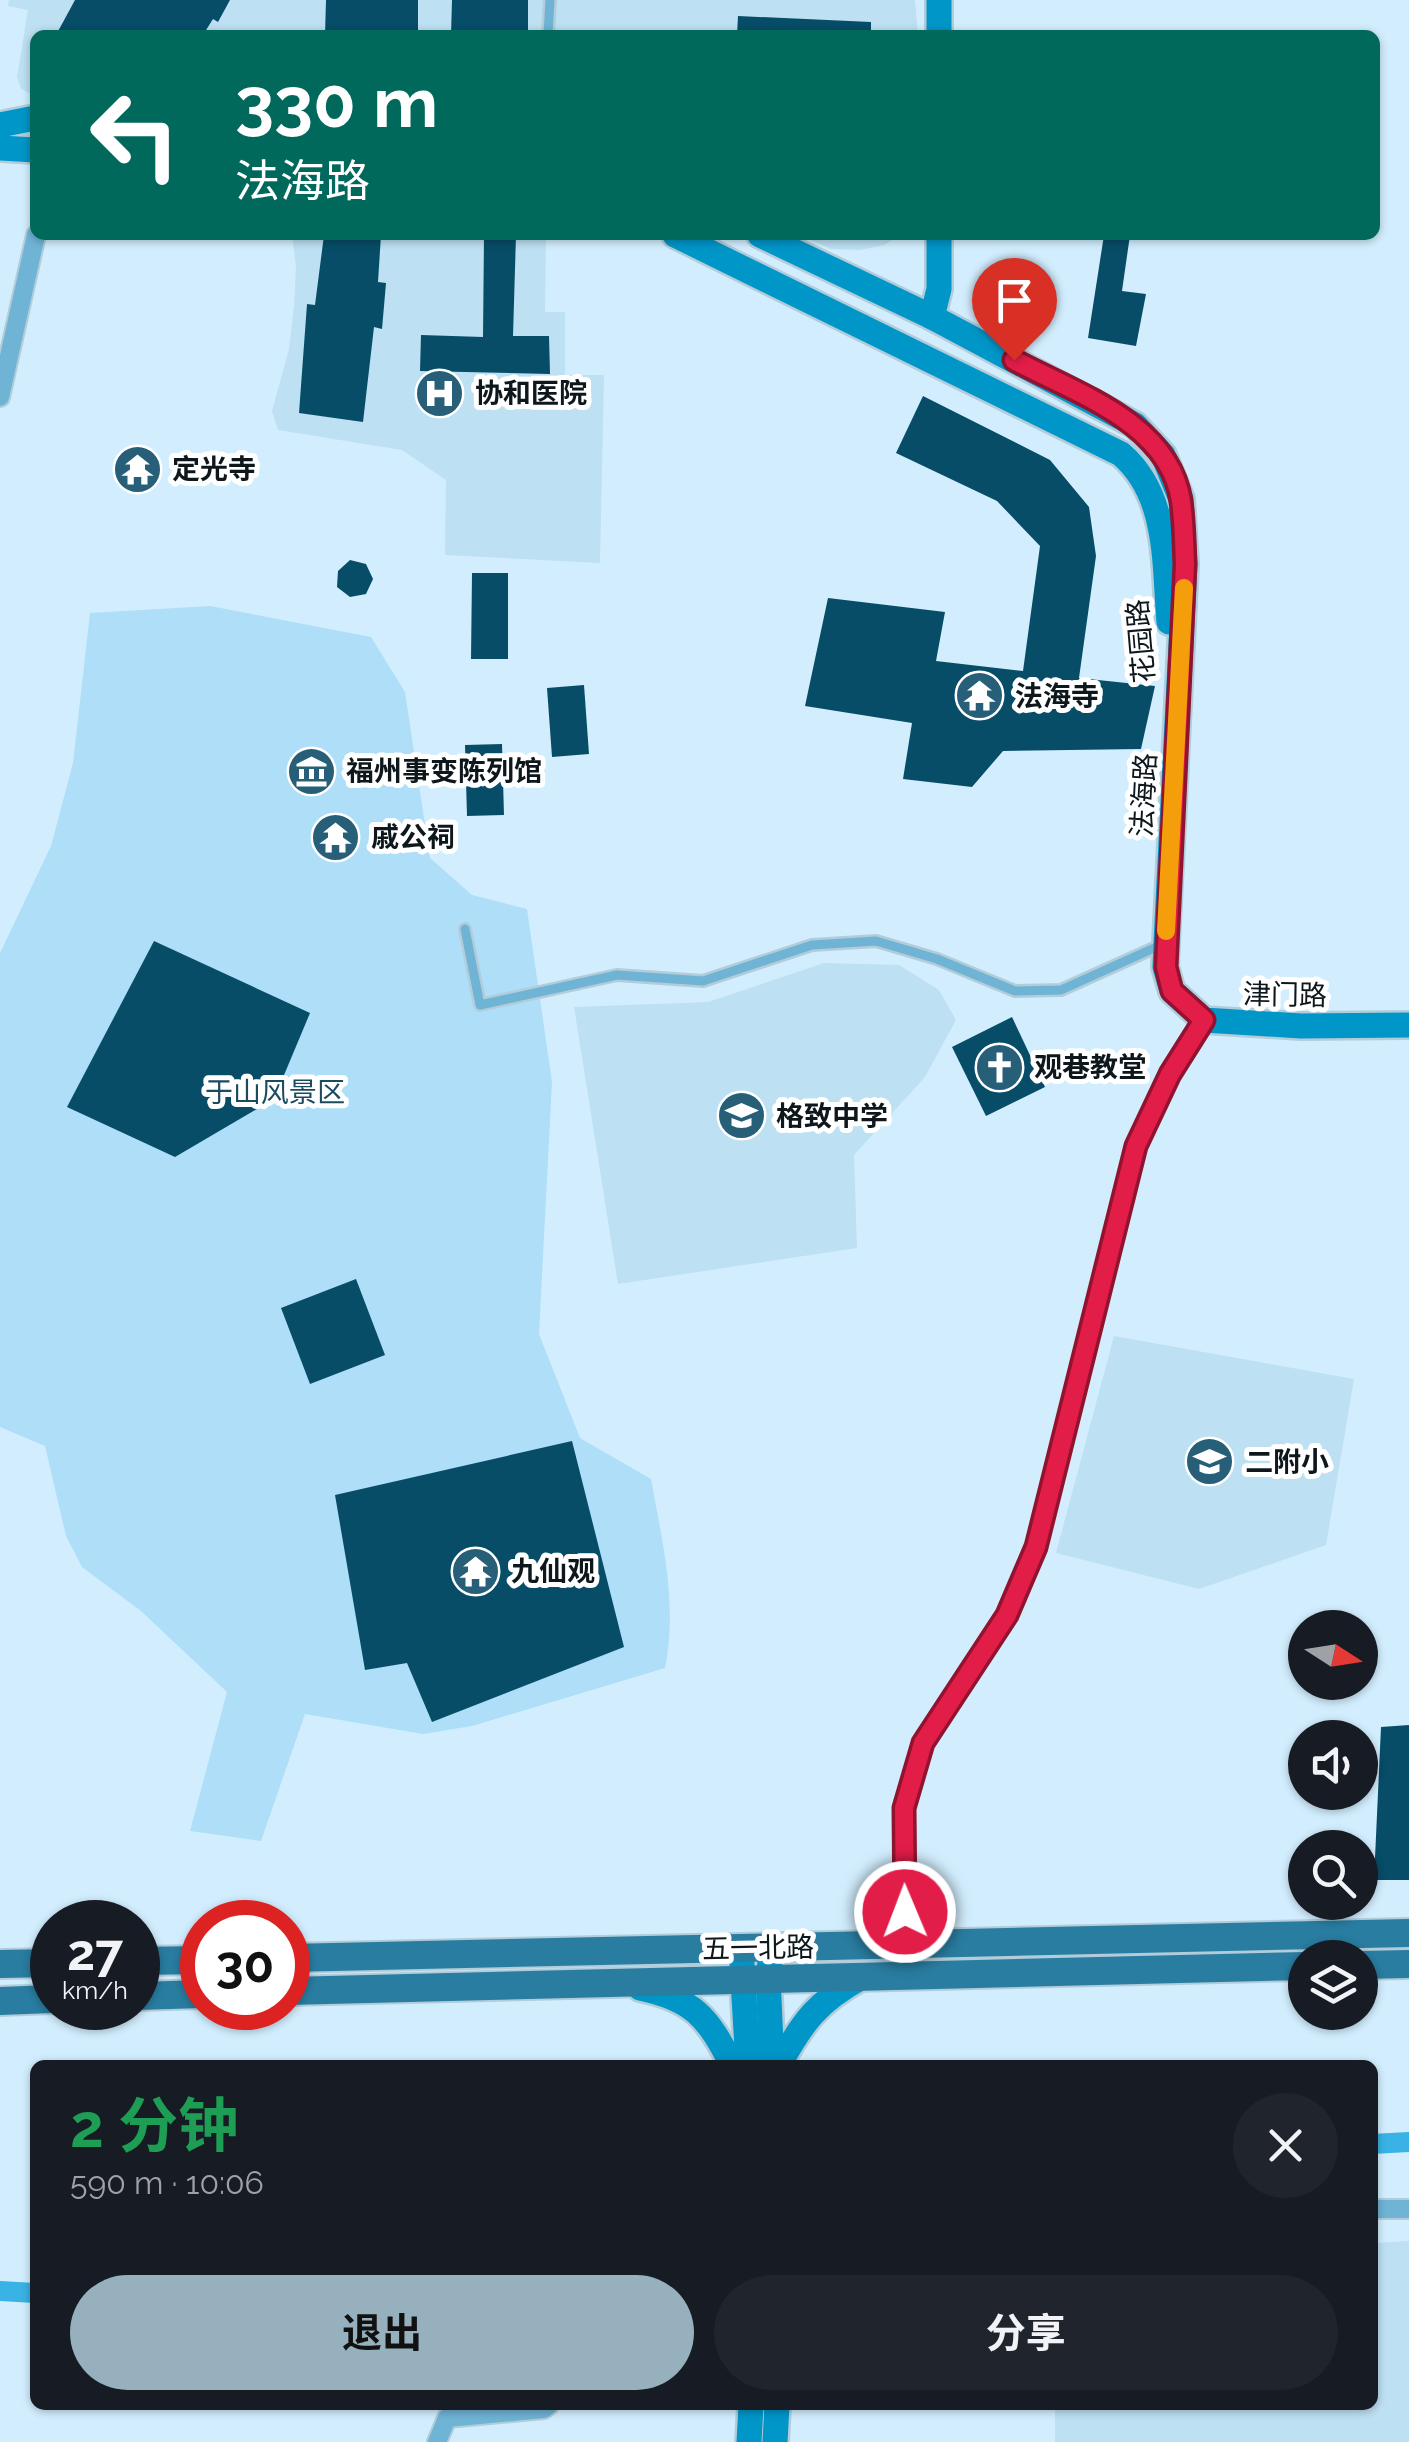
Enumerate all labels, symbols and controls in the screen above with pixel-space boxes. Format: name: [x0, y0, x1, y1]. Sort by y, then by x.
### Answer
text: 330 m: [235, 61, 438, 143]
icon: left: [70, 70, 200, 200]
text: 法海路: [235, 155, 370, 208]
pin: [972, 258, 1057, 361]
icon: arrive: [987, 273, 1042, 328]
hospital icon: 协和医院: [414, 367, 466, 419]
place label: 协和医院: [475, 377, 587, 410]
temple icon: 定光寺: [111, 443, 163, 495]
place label: 定光寺: [172, 453, 256, 486]
street label: 花园路: [1121, 598, 1161, 684]
temple icon: 法海寺: [954, 670, 1006, 722]
place label: 法海寺: [1015, 680, 1099, 713]
museum icon: 福州事变陈列馆: [285, 745, 337, 797]
street label: 法海路: [1125, 752, 1163, 838]
place label: 福州事变陈列馆: [346, 755, 542, 788]
temple icon: 戚公祠: [310, 811, 362, 863]
place label: 戚公祠: [371, 821, 455, 854]
street label: 津门路: [1243, 978, 1327, 1012]
church icon: 观巷教堂: [973, 1041, 1025, 1093]
place label: 观巷教堂: [1034, 1051, 1146, 1084]
park label: 于山风景区: [205, 1076, 345, 1109]
school or university icon: 格致中学: [715, 1090, 767, 1142]
place label: 格致中学: [776, 1100, 888, 1133]
school or university icon: 二附小: [1184, 1436, 1236, 1488]
place label: 二附小: [1245, 1446, 1329, 1479]
temple icon: 九仙观: [450, 1545, 502, 1597]
place label: 九仙观: [511, 1555, 595, 1588]
north arrow: [1288, 1610, 1378, 1700]
map controls: [1288, 1610, 1378, 2030]
button: sound: [1288, 1720, 1378, 1810]
button: search: [1288, 1830, 1378, 1920]
position arrow: [853, 1860, 957, 1964]
speed limit sign: 30: [180, 1900, 310, 2030]
text: 27: [67, 1923, 123, 1982]
street label: 五一北路: [702, 1931, 814, 1965]
button: layers: [1288, 1940, 1378, 2030]
text: km/h: [62, 1975, 128, 2005]
text: 2 分钟: [70, 2091, 238, 2161]
button: close: [1233, 2093, 1338, 2198]
text: 590 m · 10:06: [70, 2164, 264, 2201]
button: 退出: [70, 2275, 694, 2390]
button: 分享: [714, 2275, 1338, 2390]

